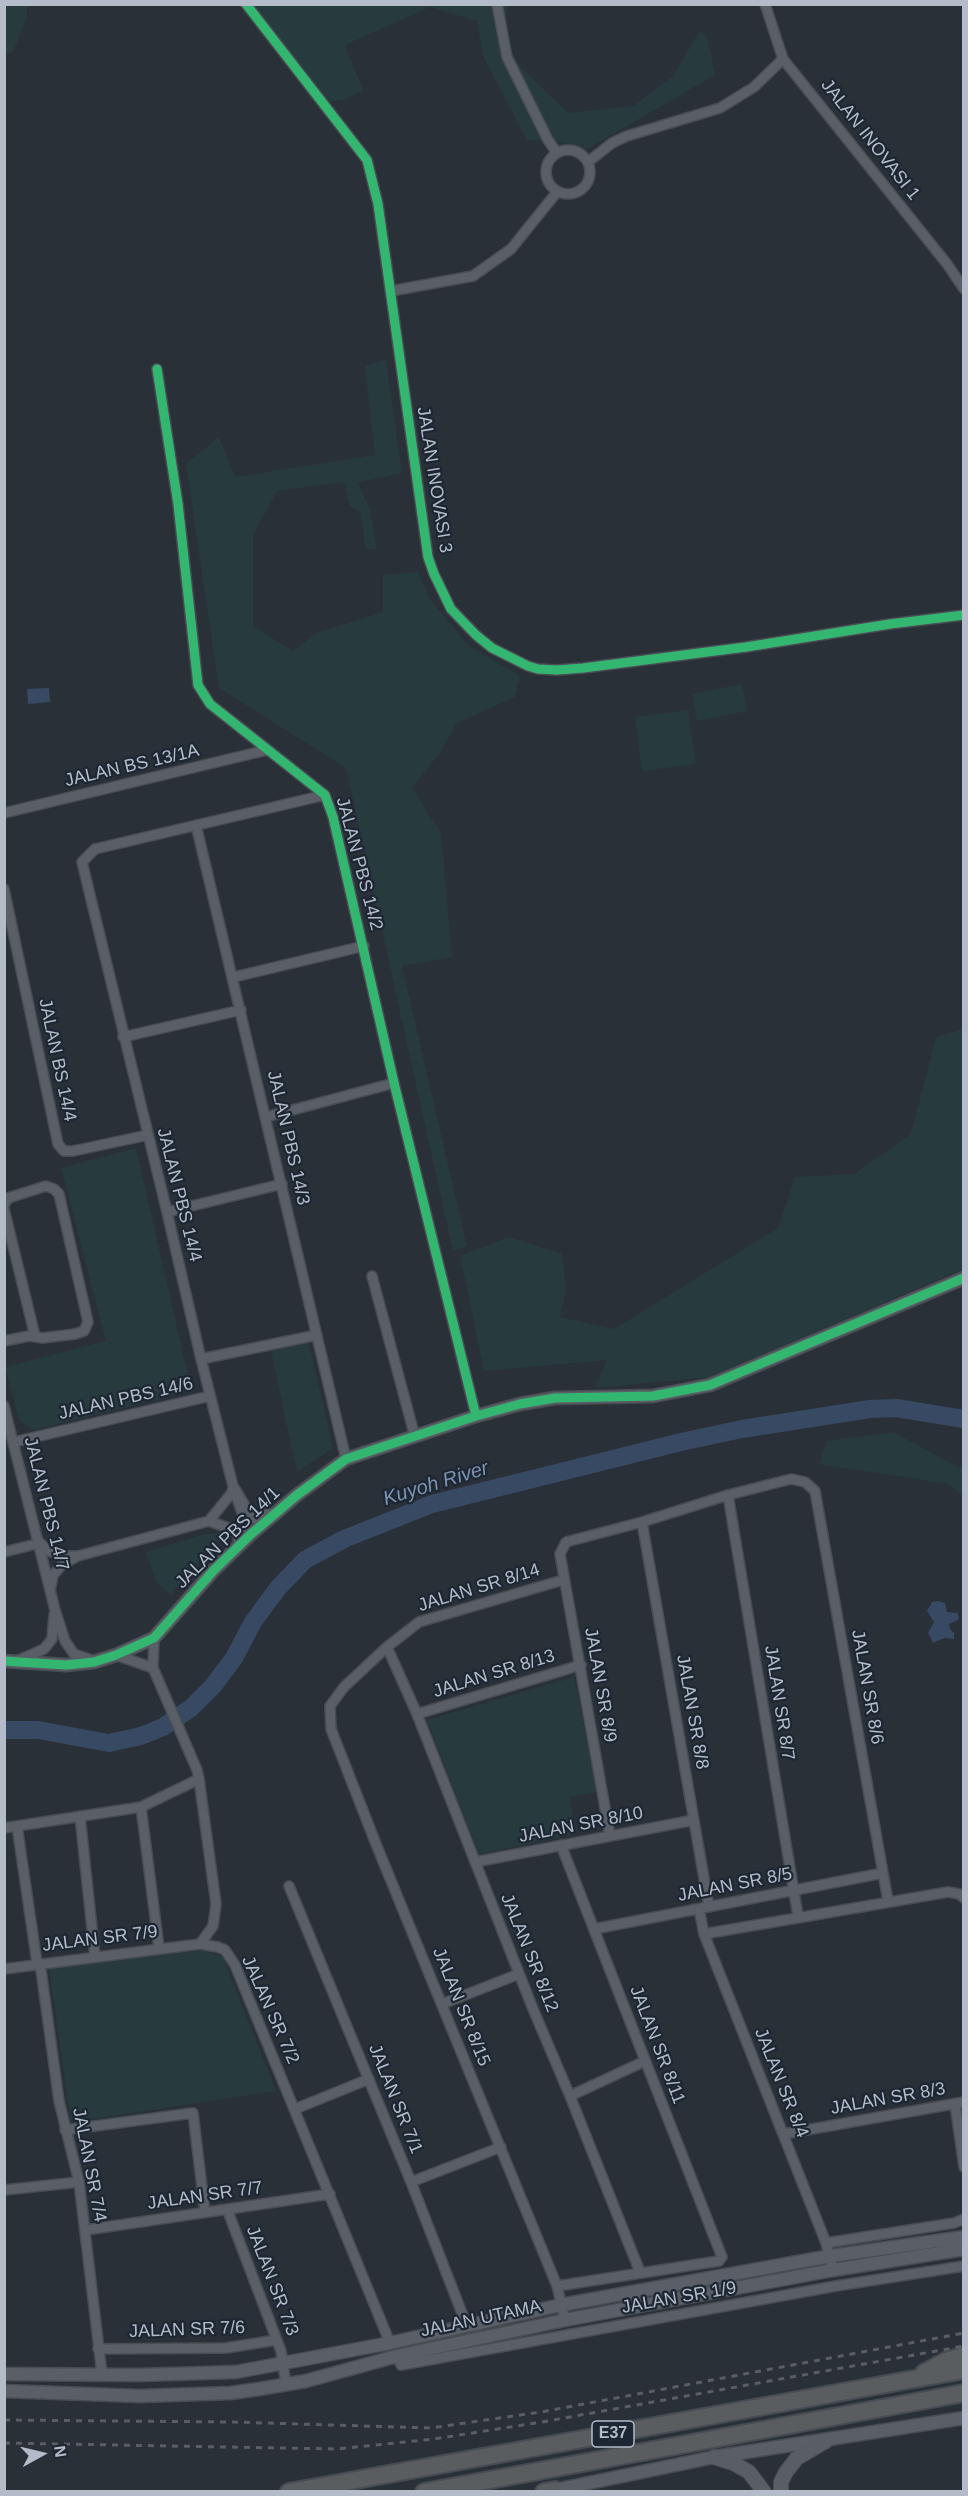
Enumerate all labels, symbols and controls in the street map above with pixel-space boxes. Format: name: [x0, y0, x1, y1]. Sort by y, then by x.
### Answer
street label: JALAN INOVASI 1: [816, 75, 924, 205]
street label: JALAN INOVASI 3: [412, 405, 456, 555]
street label: JALAN BS 13/1A: [63, 740, 201, 792]
street label: JALAN PBS 14/2: [331, 795, 387, 933]
street label: JALAN BS 14/4: [33, 997, 81, 1123]
street label: JALAN PBS 14/3: [262, 1069, 314, 1207]
street label: JALAN PBS 14/4: [152, 1126, 206, 1264]
street label: JALAN PBS 14/6: [57, 1373, 195, 1425]
street label: JALAN PBS 14/7: [19, 1435, 73, 1573]
water label: Kuyoh River: [380, 1457, 492, 1511]
street label: JALAN PBS 14/1: [171, 1483, 285, 1593]
street label: JALAN SR 8/14: [416, 1559, 542, 1617]
street label: JALAN SR 8/9: [579, 1626, 621, 1744]
street label: JALAN SR 8/6: [846, 1628, 888, 1746]
street label: JALAN SR 8/7: [759, 1644, 799, 1762]
street label: JALAN SR 8/13: [431, 1645, 557, 1703]
street label: JALAN SR 8/8: [671, 1653, 713, 1771]
street label: JALAN SR 8/10: [517, 1802, 645, 1848]
street label: JALAN SR 8/5: [676, 1863, 794, 1907]
street label: JALAN SR 8/12: [495, 1891, 563, 2015]
street label: JALAN SR 7/9: [41, 1921, 159, 1957]
street label: JALAN SR 8/15: [427, 1945, 495, 2069]
street label: JALAN SR 7/2: [237, 1953, 303, 2067]
street label: JALAN SR 8/11: [625, 1983, 689, 2107]
street label: JALAN SR 8/4: [749, 2025, 813, 2141]
street label: JALAN SR 7/1: [363, 2041, 427, 2157]
street label: JALAN SR 8/3: [829, 2078, 947, 2120]
street label: JALAN SR 7/4: [67, 2106, 111, 2224]
street label: JALAN SR 7/7: [146, 2177, 264, 2215]
street label: JALAN SR 7/3: [241, 2223, 303, 2339]
street label: JALAN SR 1/9: [620, 2277, 738, 2319]
street label: JALAN UTAMA: [419, 2296, 543, 2342]
street label: JALAN SR 7/6: [129, 2317, 245, 2343]
road number: E37: [592, 2421, 634, 2447]
north arrow: [12, 2424, 72, 2484]
text: N: [51, 2445, 70, 2458]

